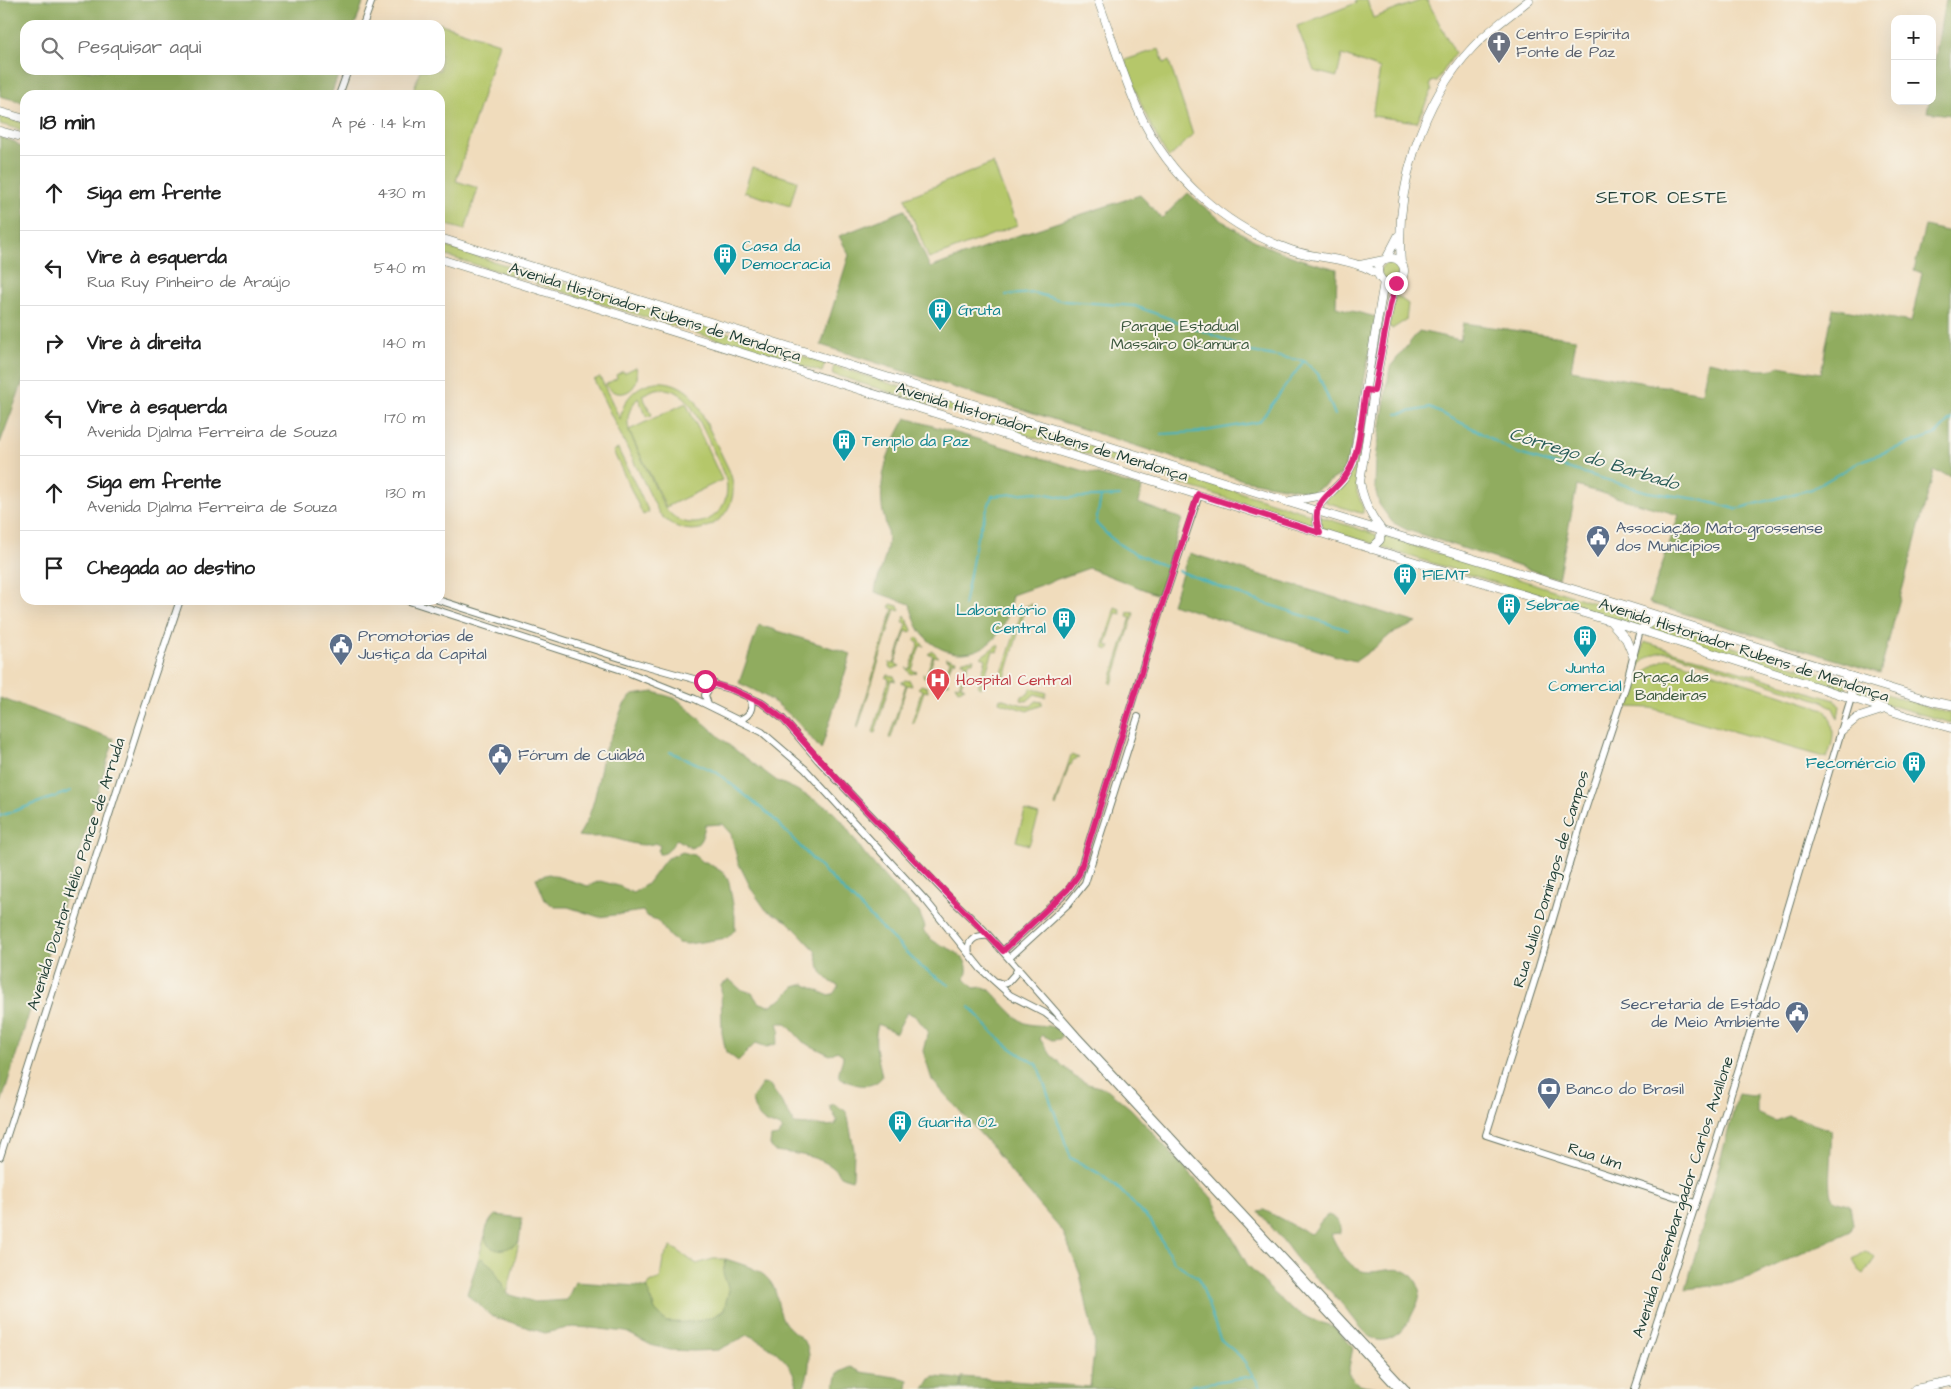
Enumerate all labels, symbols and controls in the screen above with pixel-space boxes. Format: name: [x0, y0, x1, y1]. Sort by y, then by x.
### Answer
map controls: [1891, 15, 1936, 105]
button: +: [1891, 15, 1936, 60]
search box: [20, 20, 445, 75]
place label: Centro Espírita Fonte de Paz: [1516, 23, 1629, 63]
church icon: Centro Espírita Fonte de Paz: [1486, 30, 1512, 64]
icon: search: [38, 34, 66, 62]
text: Pesquisar aqui: [78, 34, 201, 61]
button: −: [1891, 60, 1936, 105]
text: 18 min: [40, 108, 95, 137]
text: A pé · 1.4 km: [332, 112, 425, 134]
icon: ahead: [40, 179, 68, 207]
text: Siga em frente: [87, 180, 221, 207]
text: 430 m: [377, 182, 425, 204]
district label: SETOR OESTE: [1596, 185, 1728, 210]
place label: Casa da Democracia: [742, 235, 830, 275]
building icon: Casa da Democracia: [712, 242, 738, 276]
text: Vire à esquerda: [87, 244, 227, 271]
icon: left: [40, 254, 68, 282]
text: 540 m: [374, 257, 425, 279]
street label: Avenida Historiador Rubens de Mendonça: [506, 257, 804, 367]
text: Rua Ruy Pinheiro de Araújo: [87, 271, 290, 293]
route end: [1385, 272, 1408, 295]
building icon: Gruta: [927, 297, 953, 331]
place label: Gruta: [958, 299, 1001, 321]
park label: Parque Estadual Massairo Okamura: [1111, 315, 1249, 355]
icon: right: [40, 329, 68, 357]
text: Vire à direita: [87, 330, 201, 357]
text: 140 m: [383, 332, 425, 354]
street label: Avenida Historiador Rubens de Mendonça: [893, 377, 1191, 487]
text: Vire à esquerda: [87, 394, 227, 421]
icon: left: [40, 404, 68, 432]
text: 170 m: [384, 407, 425, 429]
text: Avenida Djalma Ferreira de Souza: [87, 421, 337, 443]
water label: Córrego do Barbado: [1506, 421, 1684, 498]
building icon: Templo da Paz: [831, 428, 857, 462]
place label: Templo da Paz: [862, 430, 969, 452]
text: Siga em frente: [87, 469, 221, 496]
icon: ahead: [40, 479, 68, 507]
text: 130 m: [386, 482, 425, 504]
text: Avenida Djalma Ferreira de Souza: [87, 496, 337, 518]
place label: Associação Mato-grossense dos Municípios: [1616, 517, 1823, 557]
public building icon: Associação Mato-grossense dos Municípios: [1585, 524, 1611, 558]
icon: arrive: [40, 554, 68, 582]
text: Chegada ao destino: [87, 555, 255, 582]
building icon: FIEMT: [1392, 562, 1418, 596]
place label: FIEMT: [1422, 564, 1468, 586]
building icon: Sebrae: [1496, 592, 1522, 626]
street label: Avenida Historiador Rubens de Mendonça: [1596, 593, 1892, 707]
place label: Sebrae: [1526, 594, 1580, 616]
place label: Laboratório Central: [956, 599, 1046, 639]
building icon: Laboratório Central: [1051, 606, 1077, 640]
building icon: Junta Comercial: [1572, 624, 1598, 658]
place label: Promotorias de Justiça da Capital: [358, 625, 487, 665]
public building icon: Promotorias de Justiça da Capital: [328, 632, 354, 666]
place label: Junta Comercial: [1548, 657, 1622, 697]
park label: Praça das Bandeiras: [1633, 666, 1709, 706]
hospital icon: Hospital Central: [925, 667, 951, 701]
place label: Hospital Central: [956, 669, 1072, 691]
route start: [694, 670, 717, 693]
street label: Avenida Doutor Hélio Ponce de Arruda: [21, 735, 131, 1013]
public building icon: Fórum de Cuiabá: [487, 742, 513, 776]
place label: Fórum de Cuiabá: [518, 744, 644, 766]
building icon: Fecomércio: [1901, 750, 1927, 784]
place label: Fecomércio: [1806, 752, 1896, 774]
street label: Rua Julio Domingos de Campos: [1507, 768, 1596, 991]
place label: Secretaria de Estado de Meio Ambiente: [1620, 993, 1780, 1033]
public building icon: Secretaria de Estado de Meio Ambiente: [1784, 1000, 1810, 1034]
street label: Avenida Desembargador Carlos Avallone: [1627, 1053, 1740, 1341]
bank icon: Banco do Brasil: [1536, 1076, 1562, 1110]
place label: Banco do Brasil: [1566, 1078, 1684, 1100]
building icon: Guarita 02: [887, 1109, 913, 1143]
place label: Guarita 02: [918, 1111, 997, 1133]
street label: Rua Um: [1565, 1137, 1625, 1175]

